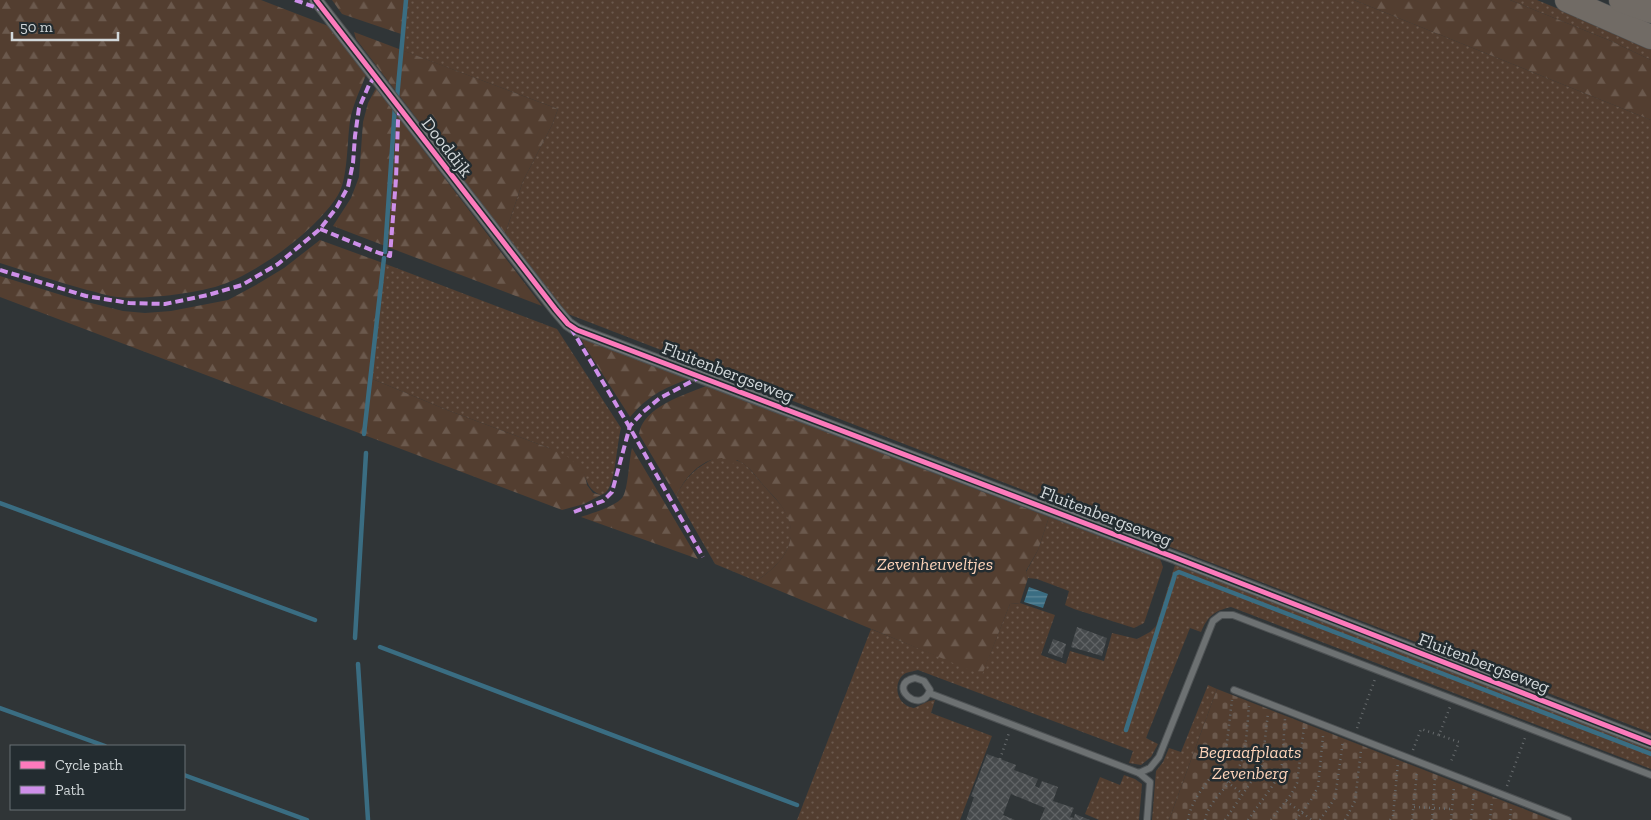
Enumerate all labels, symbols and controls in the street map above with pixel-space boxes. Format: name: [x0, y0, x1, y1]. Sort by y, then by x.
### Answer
scale bar: [12, 10, 119, 42]
text: 50 m: [20, 18, 53, 36]
street label: Dooddijk: [417, 113, 478, 182]
street label: Fluitenbergseweg: [659, 337, 797, 407]
street label: Fluitenbergseweg: [1037, 481, 1175, 551]
park label: Zevenheuveltjes: [877, 553, 993, 575]
street label: Fluitenbergseweg: [1415, 628, 1553, 698]
park label: Begraafplaats Zevenberg: [1198, 741, 1302, 784]
legend: [10, 745, 185, 810]
text: Cycle path: [55, 756, 124, 774]
text: Path: [55, 781, 85, 799]

